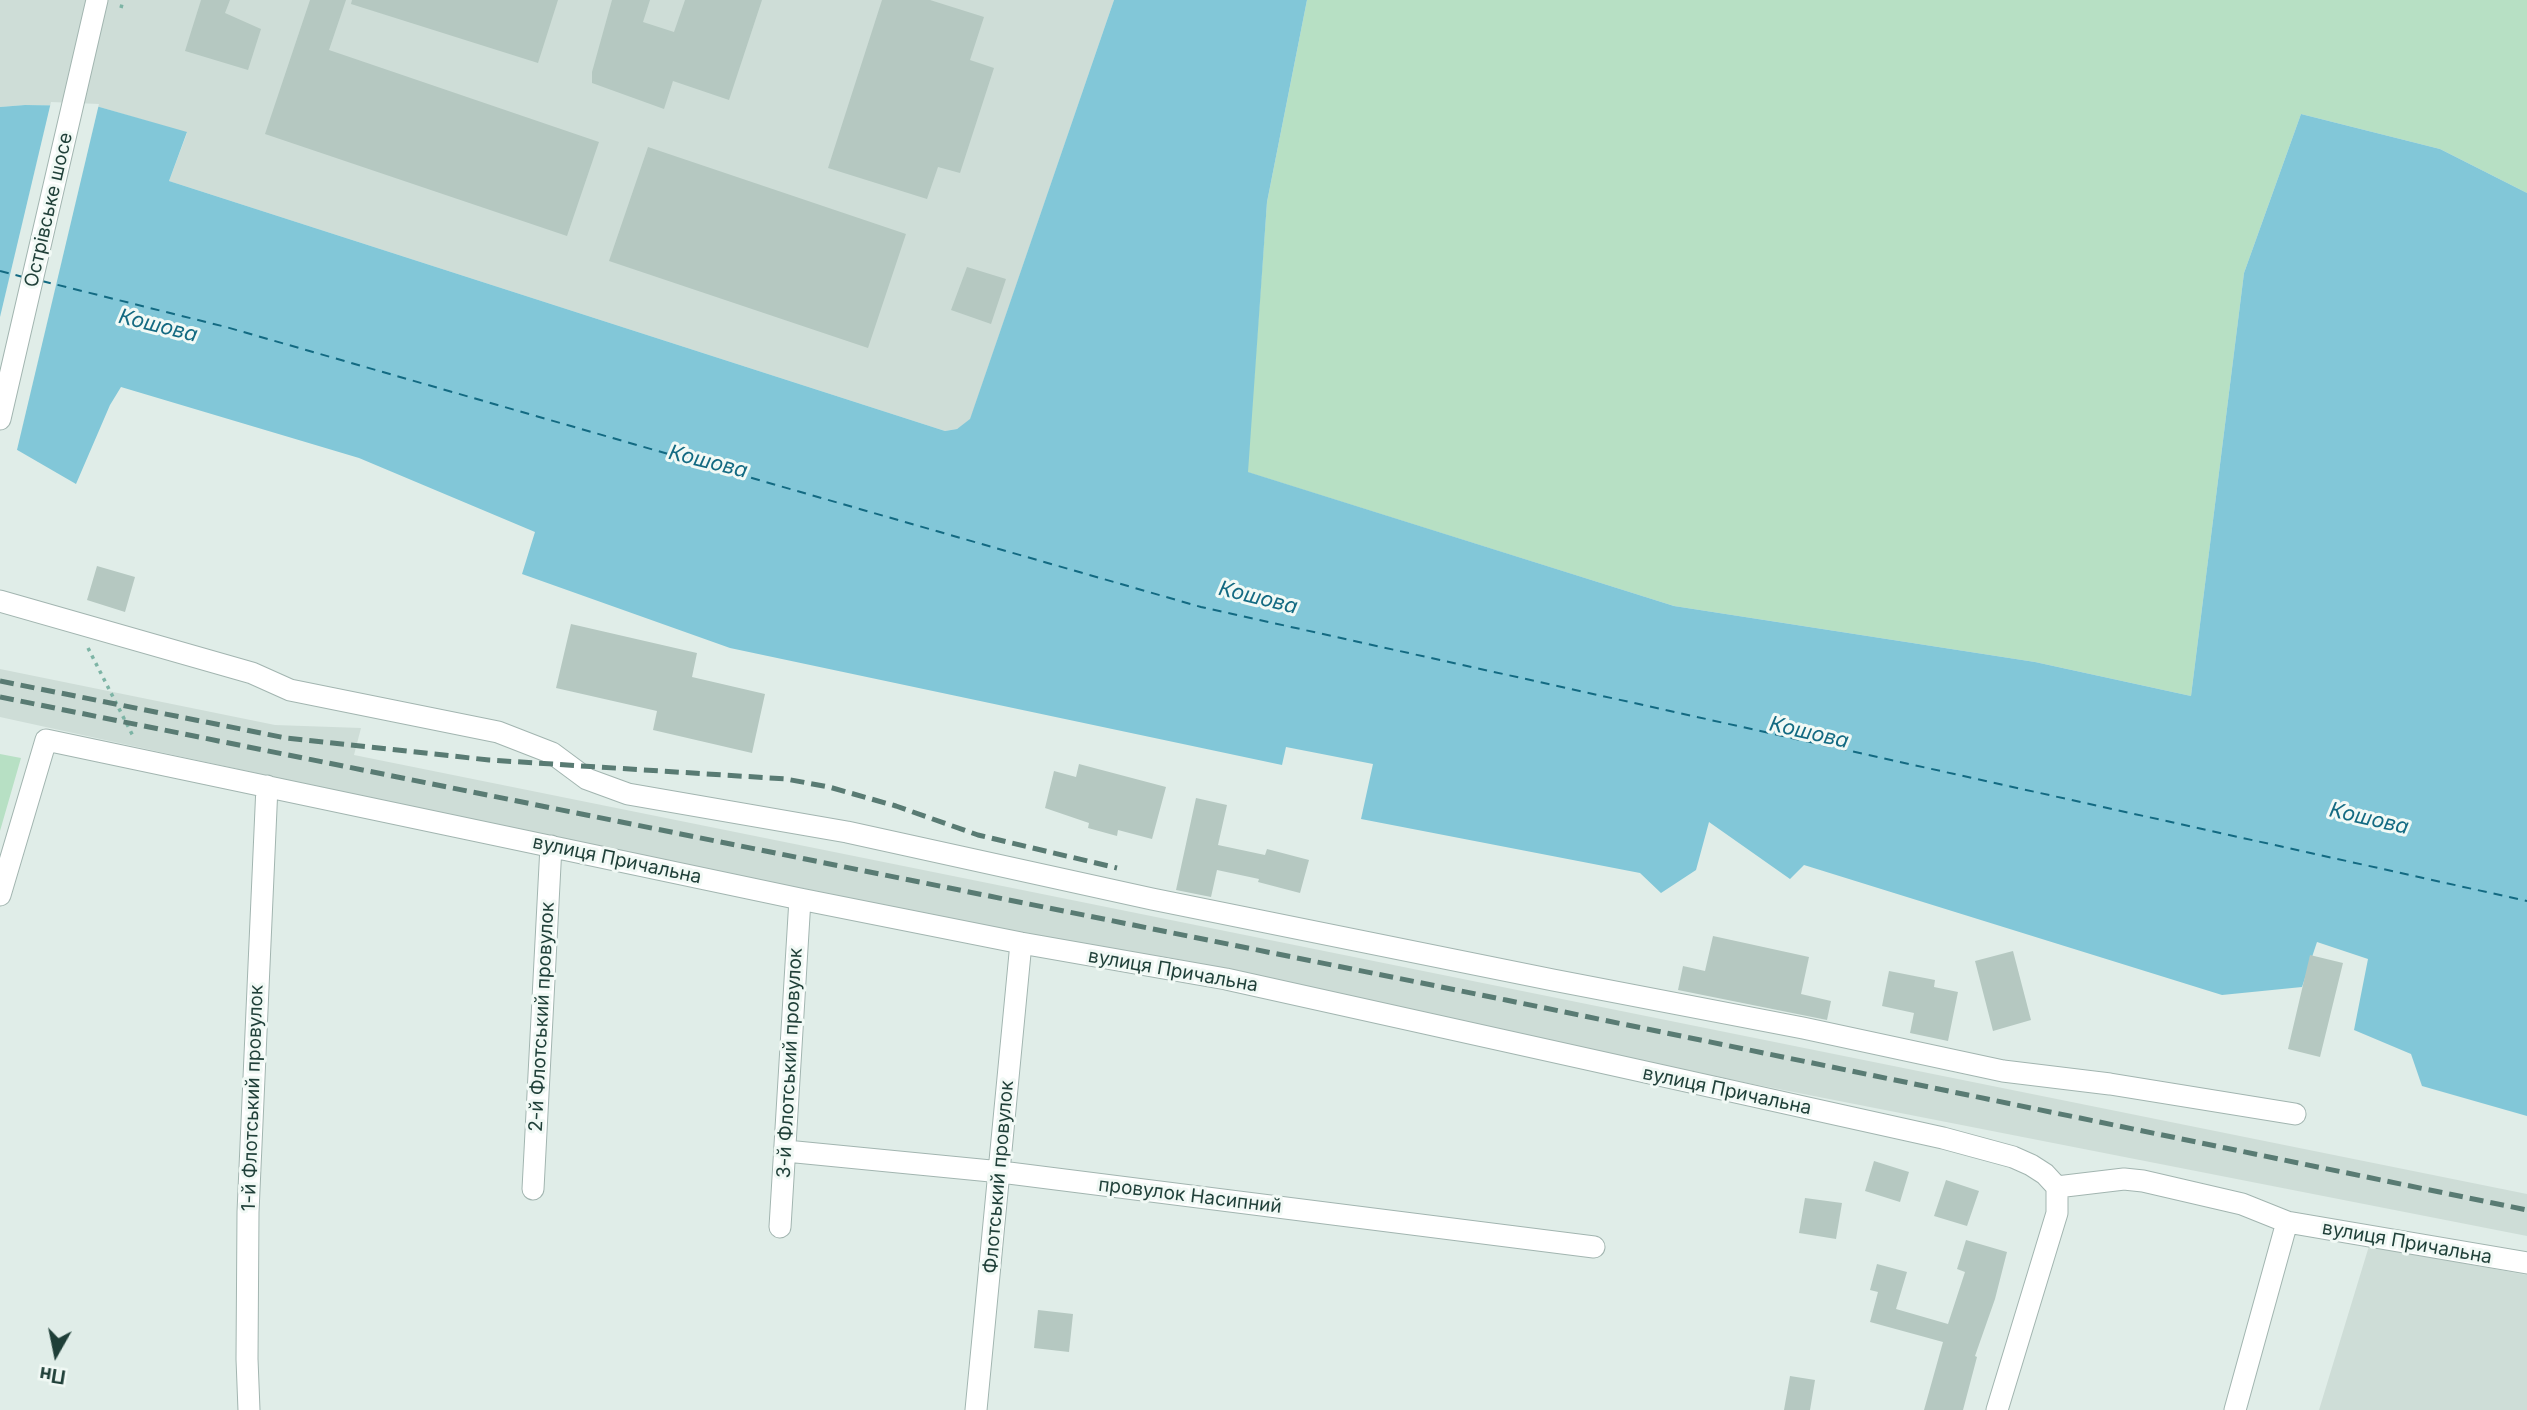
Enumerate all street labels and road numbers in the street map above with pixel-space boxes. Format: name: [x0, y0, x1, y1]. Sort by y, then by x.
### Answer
street label: Острівське шосе: [20, 130, 78, 290]
street label: вулиця Причальна: [531, 831, 703, 889]
street label: 2-й Флотський провулок: [525, 901, 559, 1133]
street label: вулиця Причальна: [1086, 945, 1260, 997]
street label: 3-й Флотський провулок: [773, 947, 807, 1179]
street label: 1-й Флотський провулок: [238, 984, 268, 1212]
street label: вулиця Причальна: [1641, 1062, 1813, 1120]
street label: Флотський провулок: [979, 1080, 1019, 1274]
street label: провулок Насипний: [1097, 1173, 1283, 1219]
street label: вулиця Причальна: [2320, 1217, 2494, 1269]

